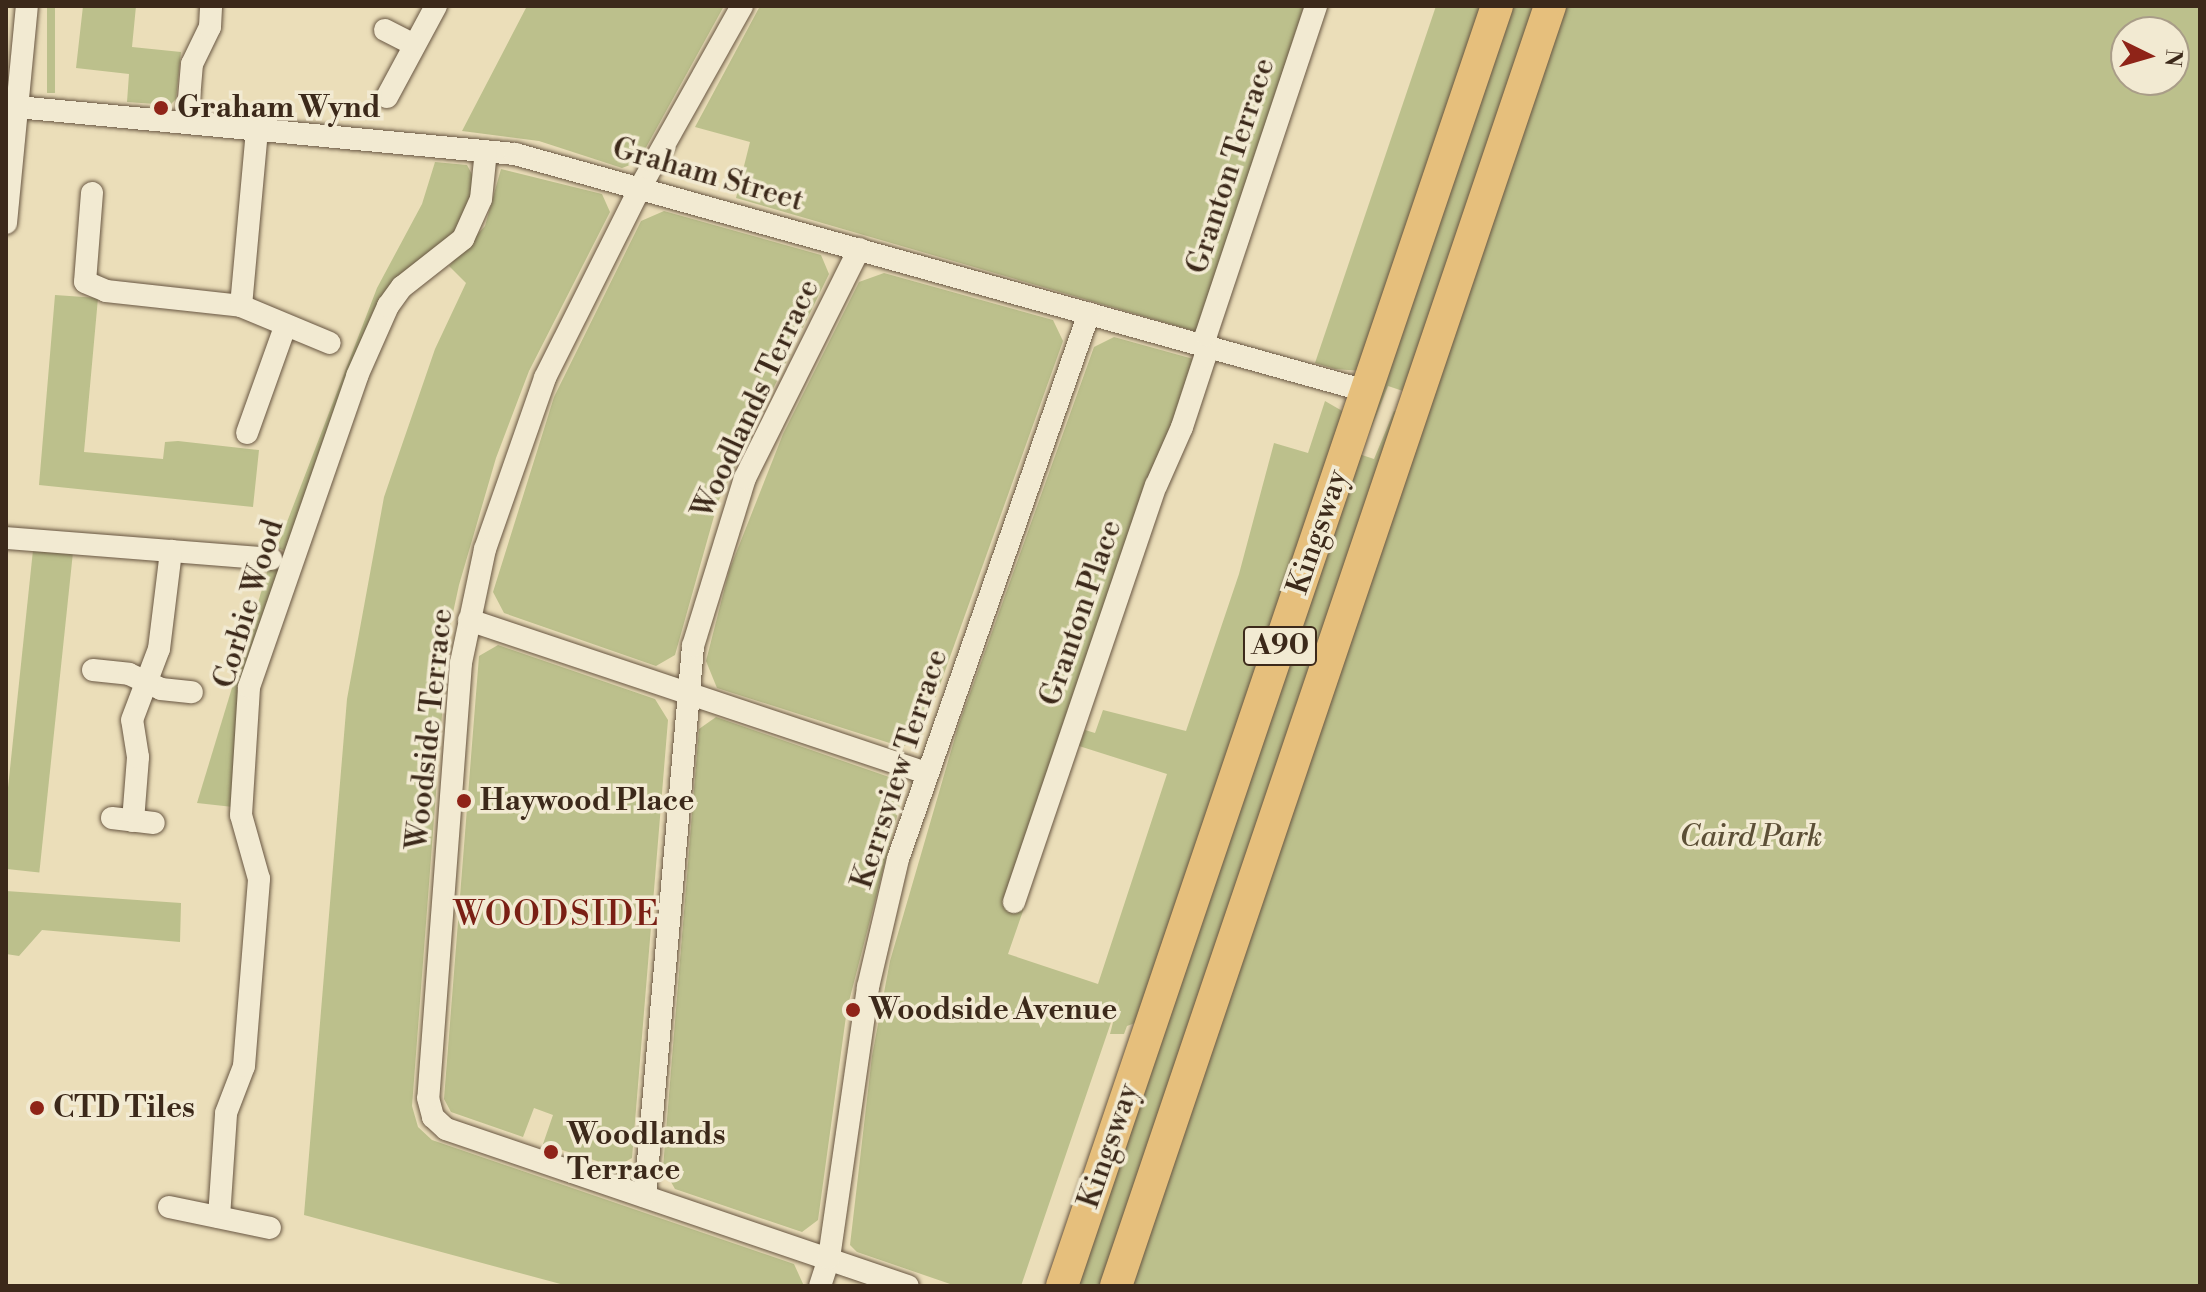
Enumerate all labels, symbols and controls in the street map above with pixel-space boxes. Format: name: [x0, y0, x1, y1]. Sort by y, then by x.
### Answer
north arrow: [2110, 16, 2190, 96]
text: N: [2158, 48, 2187, 68]
street label: Granton Terrace: [1179, 54, 1283, 278]
place label: Graham Wynd: [177, 90, 381, 126]
marker: Graham Wynd: [152, 99, 170, 117]
street label: Graham Street: [608, 131, 808, 219]
street label: Woodlands Terrace: [685, 274, 827, 524]
street label: Kingsway: [1280, 465, 1356, 599]
street label: Corbie Wood: [206, 515, 292, 693]
street label: Granton Place: [1032, 515, 1130, 711]
street label: Woodside Terrace: [399, 606, 461, 852]
road number: A90: [1242, 622, 1318, 670]
street label: Kerrsview Terrace: [844, 645, 956, 893]
place label: Haywood Place: [480, 783, 694, 819]
marker: Haywood Place: [455, 792, 473, 810]
park label: Caird Park: [1679, 819, 1823, 855]
district label: WOODSIDE: [453, 896, 661, 936]
place label: Woodside Avenue: [869, 992, 1117, 1028]
marker: Woodside Avenue: [844, 1001, 862, 1019]
street label: Kingsway: [1071, 1079, 1147, 1213]
place label: CTD Tiles: [53, 1090, 195, 1126]
marker: CTD Tiles: [28, 1099, 46, 1117]
place label: Woodlands Terrace: [567, 1117, 726, 1188]
marker: Woodlands Terrace: [542, 1143, 560, 1161]

